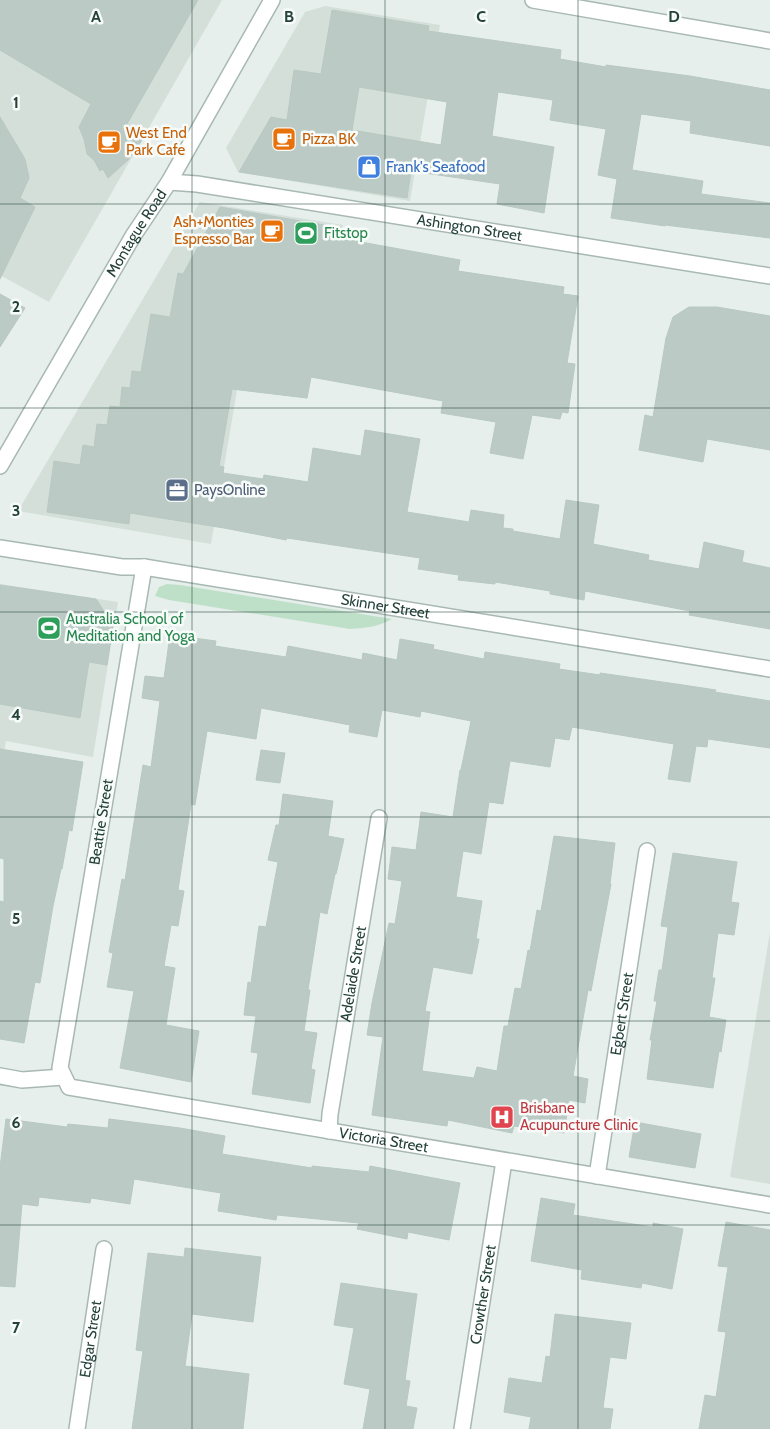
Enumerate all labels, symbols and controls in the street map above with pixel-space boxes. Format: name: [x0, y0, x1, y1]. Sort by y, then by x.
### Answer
text: A: [91, 7, 101, 26]
text: B: [284, 7, 294, 26]
text: C: [476, 7, 486, 26]
text: D: [668, 7, 680, 26]
text: 1: [13, 93, 19, 112]
place label: West End Park Cafe: [126, 124, 187, 159]
cafe icon: Pizza BK: [271, 126, 297, 152]
cafe icon: West End Park Cafe: [96, 129, 122, 155]
place label: Pizza BK: [302, 130, 356, 148]
shop icon: Frank's Seafood: [356, 154, 382, 180]
place label: Frank's Seafood: [386, 158, 485, 176]
street label: Montague Road: [102, 186, 171, 280]
street label: Ashington Street: [416, 210, 523, 245]
place label: Ash+Monties Espresso Bar: [173, 213, 254, 248]
cafe icon: Ash+Monties Espresso Bar: [259, 218, 285, 244]
sports icon: Fitstop: [293, 220, 319, 246]
place label: Fitstop: [324, 224, 368, 242]
text: 2: [12, 297, 20, 316]
office icon: PaysOnline: [164, 477, 190, 503]
place label: PaysOnline: [194, 481, 266, 499]
text: 3: [12, 501, 20, 520]
street label: Skinner Street: [340, 590, 431, 622]
place label: Australia School of Meditation and Yoga: [66, 610, 196, 645]
sports icon: Australia School of Meditation and Yoga: [36, 615, 62, 641]
text: 4: [11, 705, 21, 724]
street label: Beattie Street: [85, 778, 117, 866]
text: 5: [12, 909, 20, 928]
street label: Adelaide Street: [336, 925, 370, 1023]
street label: Egbert Street: [607, 971, 637, 1056]
place label: Brisbane Acupuncture Clinic: [520, 1099, 638, 1134]
hospital icon: Brisbane Acupuncture Clinic: [489, 1104, 515, 1130]
text: 6: [12, 1113, 21, 1132]
street label: Victoria Street: [338, 1124, 430, 1156]
street label: Crowther Street: [466, 1244, 500, 1346]
street label: Edgar Street: [76, 1299, 105, 1379]
text: 7: [12, 1318, 21, 1337]

